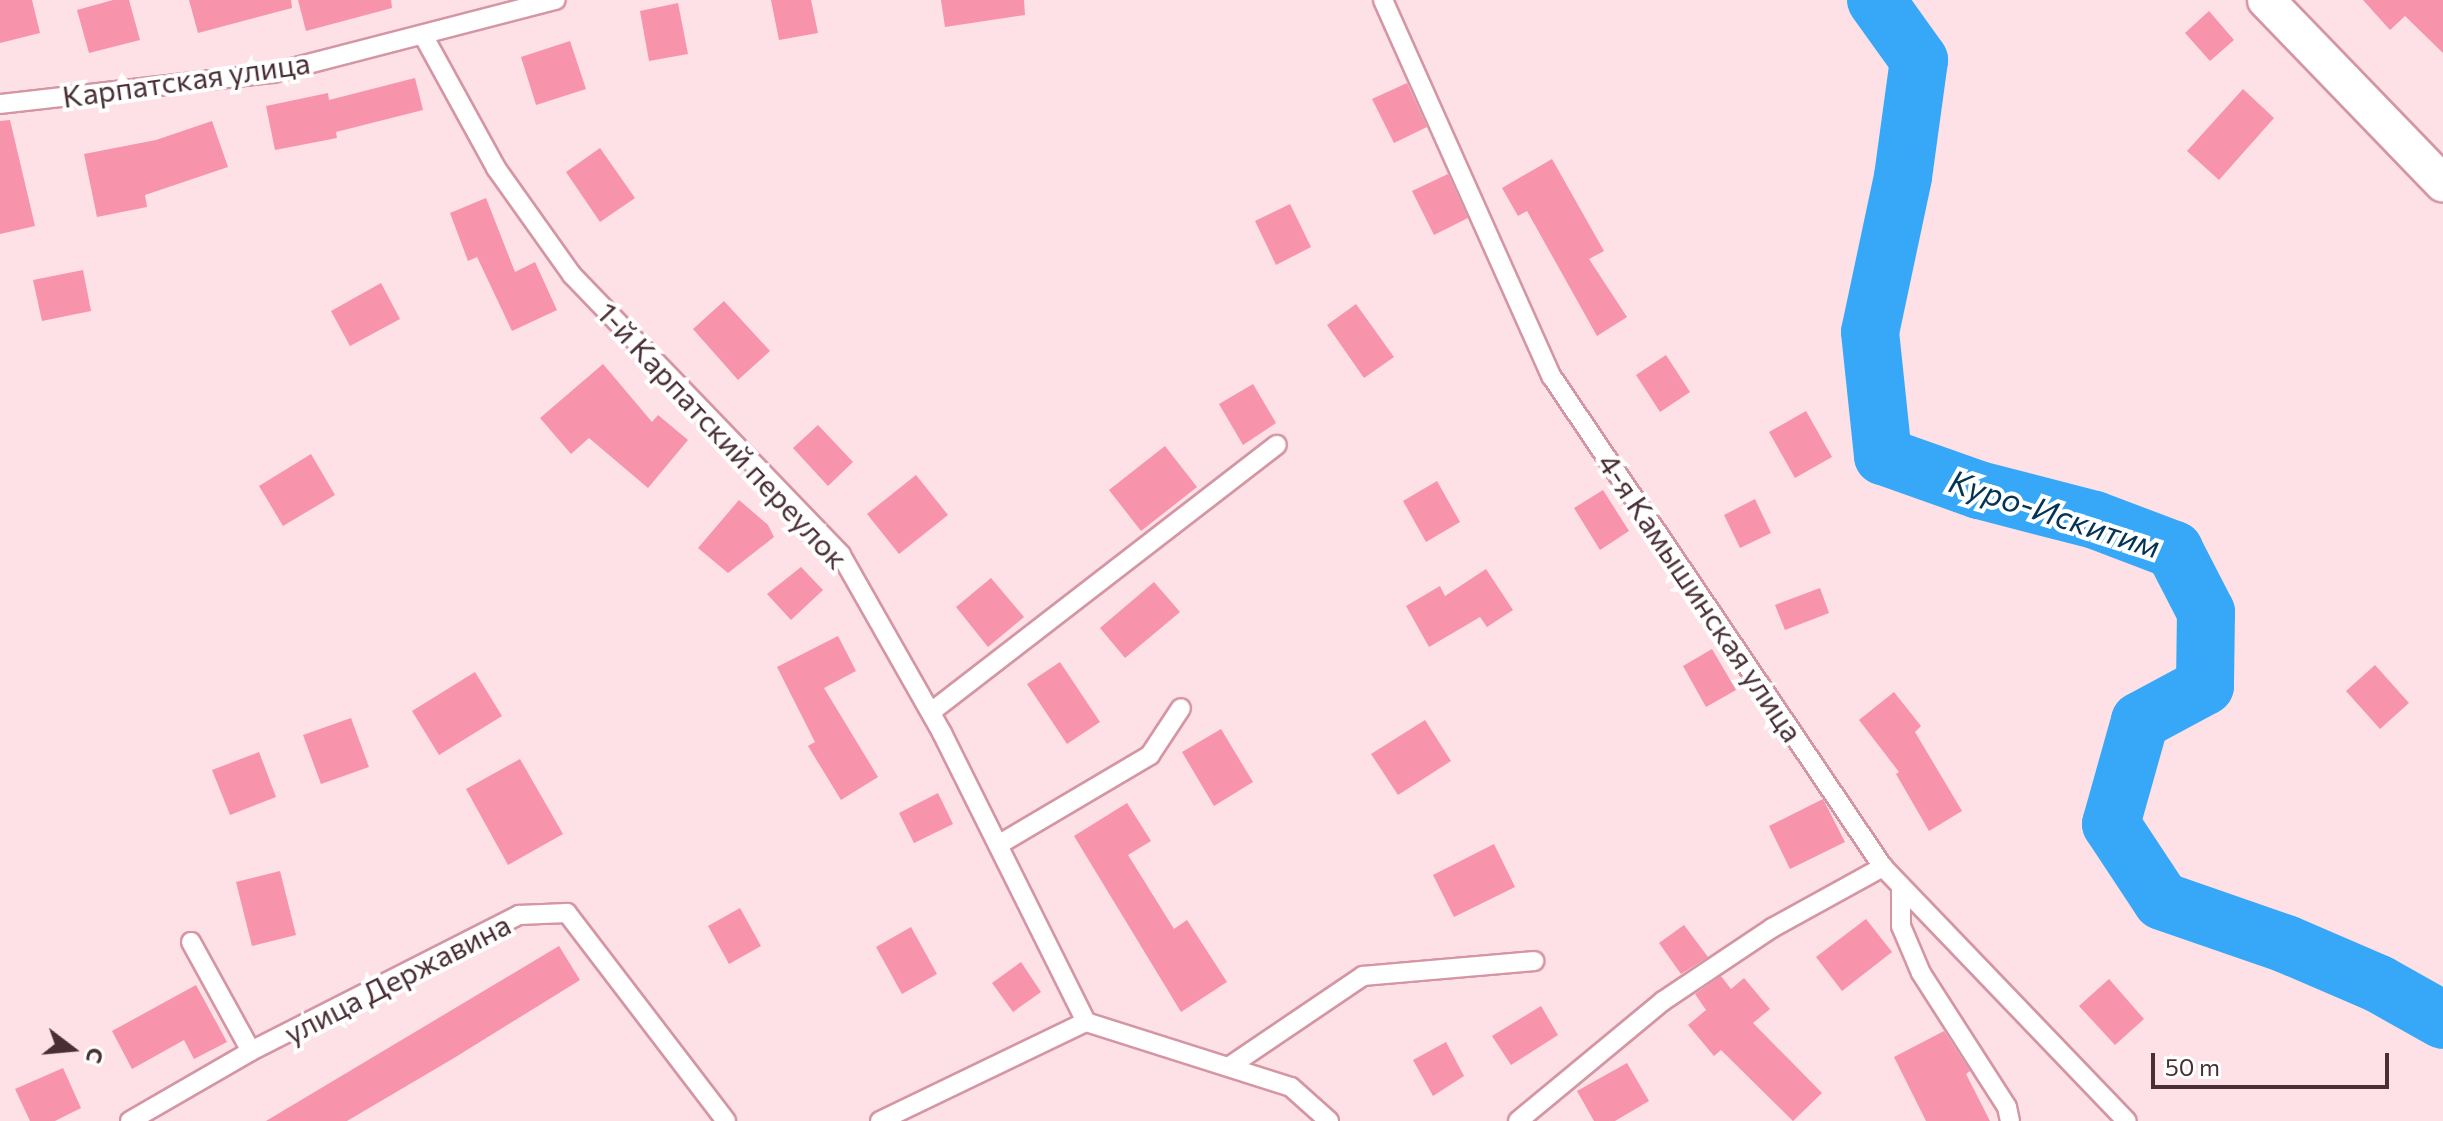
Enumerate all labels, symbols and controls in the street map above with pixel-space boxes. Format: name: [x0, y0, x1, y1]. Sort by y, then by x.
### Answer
street label: Карпатская улица: [60, 44, 312, 114]
street label: 1-й Карпатский переулок: [590, 294, 856, 576]
street label: 4-я Камышинская улица: [1591, 446, 1811, 748]
water label: Куро-Искитим: [1945, 461, 2165, 565]
street label: улица Державина: [278, 905, 516, 1051]
north arrow: [32, 1009, 112, 1089]
scale bar: [2155, 1037, 2393, 1087]
text: С: [81, 1045, 111, 1067]
text: 50 m: [2165, 1052, 2220, 1081]

